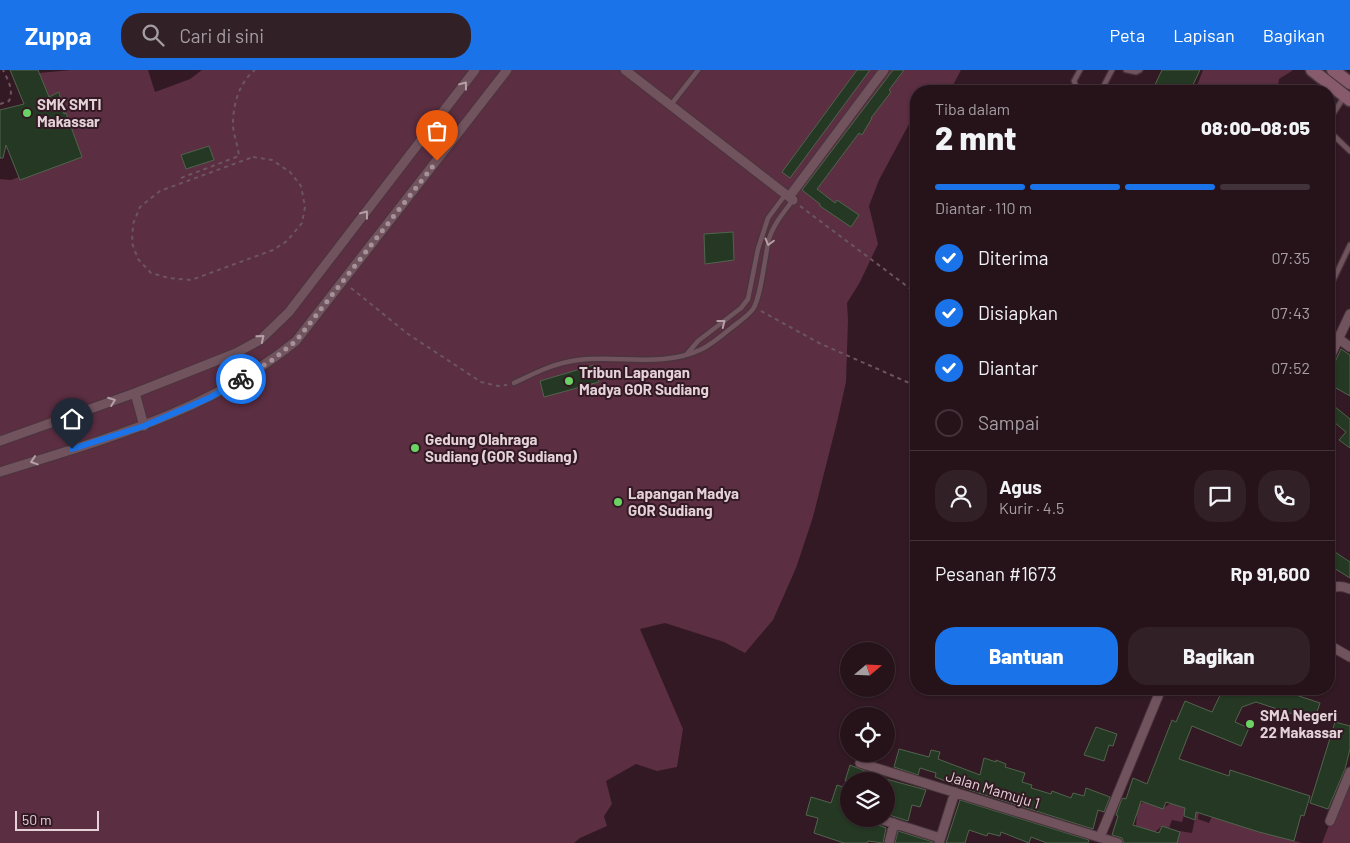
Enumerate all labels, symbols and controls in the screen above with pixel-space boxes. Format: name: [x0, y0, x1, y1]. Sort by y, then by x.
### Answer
search box: [121, 13, 471, 58]
text: Zuppa: [25, 21, 91, 50]
icon: search: [139, 21, 167, 49]
text: Cari di sini: [179, 24, 264, 47]
text: Peta: [1110, 24, 1145, 46]
text: Lapisan: [1173, 24, 1235, 46]
text: Bagikan: [1263, 24, 1325, 46]
one-way arrow: [458, 82, 466, 91]
place label: SMK SMTI Makassar: [37, 95, 101, 130]
text: Tiba dalam: [935, 99, 1010, 118]
marker: SMK SMTI Makassar: [21, 107, 33, 119]
pin: [416, 110, 458, 161]
text: 08:00–08:05: [1201, 116, 1310, 139]
icon: bag: [423, 117, 451, 145]
text: 2 mnt: [935, 118, 1016, 156]
text: Diantar · 110 m: [935, 198, 1032, 217]
one-way arrow: [359, 211, 367, 220]
one-way arrow: [764, 238, 775, 247]
icon: check: [935, 244, 963, 272]
text: Diterima: [978, 246, 1049, 269]
text: 07:35: [1272, 248, 1310, 267]
icon: check: [935, 299, 963, 327]
text: Disiapkan: [978, 301, 1058, 324]
text: 07:43: [1271, 303, 1310, 322]
one-way arrow: [716, 320, 725, 328]
one-way arrow: [255, 334, 264, 343]
courier: [216, 354, 266, 404]
icon: check: [935, 354, 963, 382]
text: Diantar: [978, 356, 1038, 379]
text: 07:52: [1271, 358, 1310, 377]
place label: Tribun Lapangan Madya GOR Sudiang: [579, 363, 709, 398]
icon: bike: [227, 365, 255, 393]
marker: Tribun Lapangan Madya GOR Sudiang: [563, 375, 575, 387]
one-way arrow: [107, 397, 115, 407]
pin: [51, 398, 93, 449]
icon: home: [58, 405, 86, 433]
text: Sampai: [978, 411, 1040, 434]
place label: Gedung Olahraga Sudiang (GOR Sudiang): [425, 430, 578, 465]
marker: Gedung Olahraga Sudiang (GOR Sudiang): [409, 442, 421, 454]
one-way arrow: [30, 456, 39, 466]
button: person: [935, 470, 987, 522]
button: chat: [1194, 470, 1246, 522]
button: phone: [1258, 470, 1310, 522]
text: Agus: [999, 475, 1042, 498]
place label: Lapangan Madya GOR Sudiang: [628, 484, 739, 519]
marker: Lapangan Madya GOR Sudiang: [612, 496, 624, 508]
text: Kurir · 4.5: [999, 498, 1064, 517]
text: Pesanan #1673: [935, 562, 1056, 585]
text: Rp 91,600: [1230, 562, 1310, 585]
button: Bantuan: [935, 627, 1118, 685]
button: Bagikan: [1128, 627, 1310, 685]
north arrow: [840, 642, 895, 698]
map controls: [840, 642, 895, 827]
place label: SMA Negeri 22 Makassar: [1260, 706, 1343, 741]
button: locate: [840, 707, 895, 762]
marker: SMA Negeri 22 Makassar: [1244, 718, 1256, 730]
street label: Jalan Mamuju 1: [944, 766, 1042, 812]
button: layers: [840, 772, 895, 827]
scale bar: [15, 808, 99, 831]
text: 50 m: [22, 811, 51, 828]

